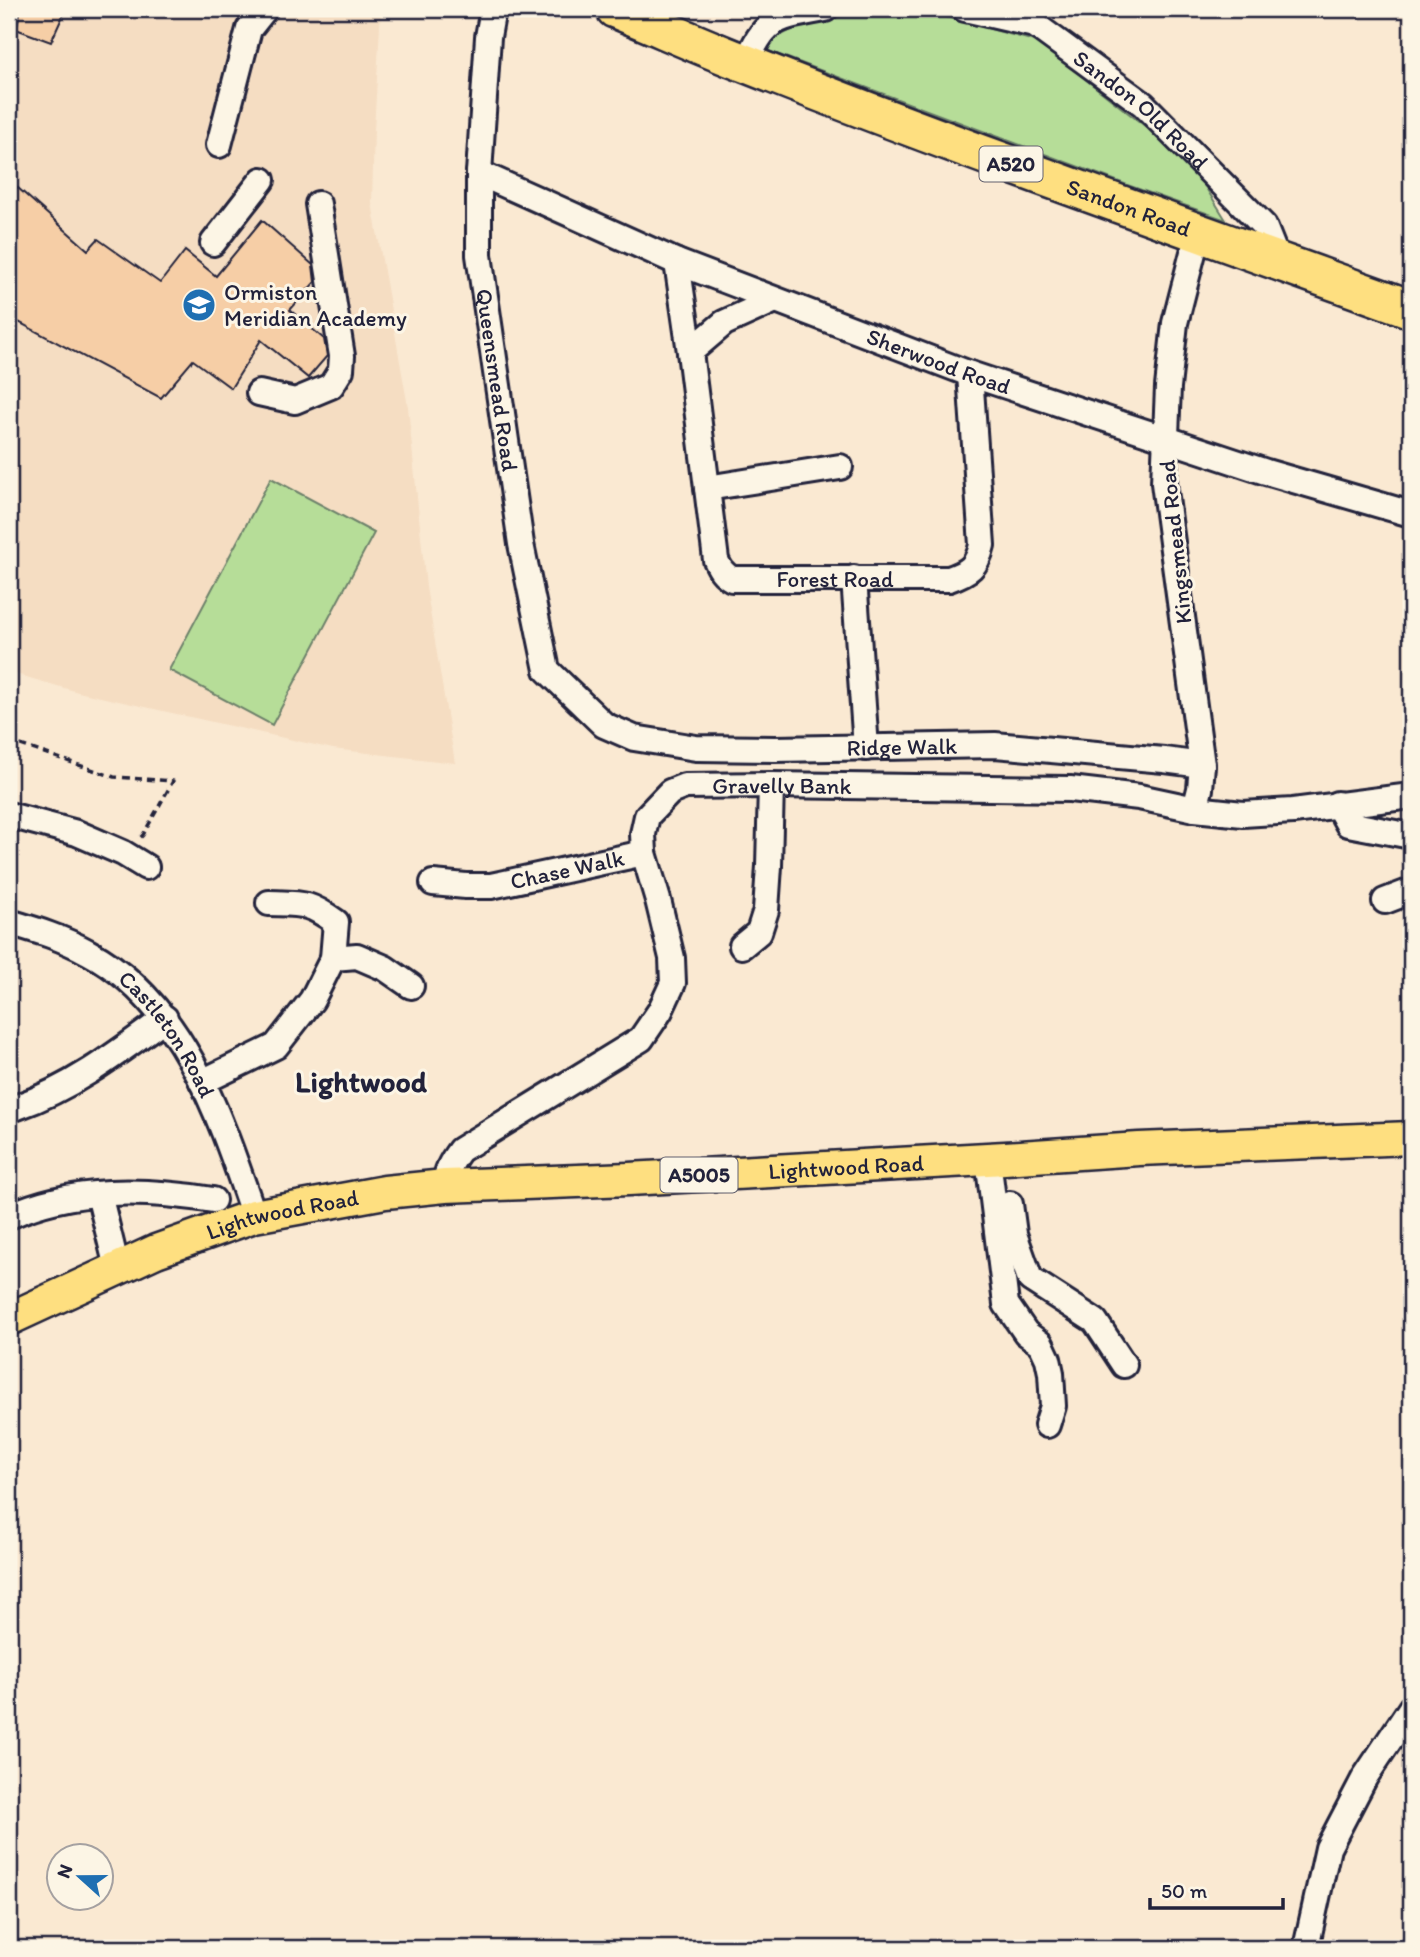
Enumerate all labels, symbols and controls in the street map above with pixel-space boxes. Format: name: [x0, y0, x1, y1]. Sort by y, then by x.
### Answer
street label: Sandon Old Road: [1068, 44, 1215, 176]
road number: A520: [979, 146, 1042, 182]
street label: Sandon Road: [1063, 172, 1195, 243]
place label: Ormiston Meridian Academy: [224, 278, 407, 332]
school or university icon: Ormiston Meridian Academy: [180, 286, 218, 324]
street label: Queensmead Road: [470, 287, 524, 473]
street label: Sherwood Road: [863, 322, 1014, 400]
street label: Kingsmead Road: [1152, 458, 1198, 625]
street label: Forest Road: [776, 565, 894, 593]
street label: Ridge Walk: [846, 732, 957, 762]
street label: Gravelly Bank: [712, 771, 852, 800]
street label: Chase Walk: [508, 844, 627, 895]
street label: Castleton Road: [113, 964, 222, 1102]
district label: Lightwood: [295, 1063, 428, 1100]
street label: Lightwood Road: [768, 1149, 925, 1185]
road number: A5005: [660, 1158, 738, 1192]
street label: Lightwood Road: [202, 1183, 361, 1246]
north arrow: [46, 1842, 116, 1912]
text: N: [52, 1861, 78, 1881]
scale bar: [1150, 1866, 1284, 1910]
text: 50 m: [1161, 1878, 1208, 1903]

